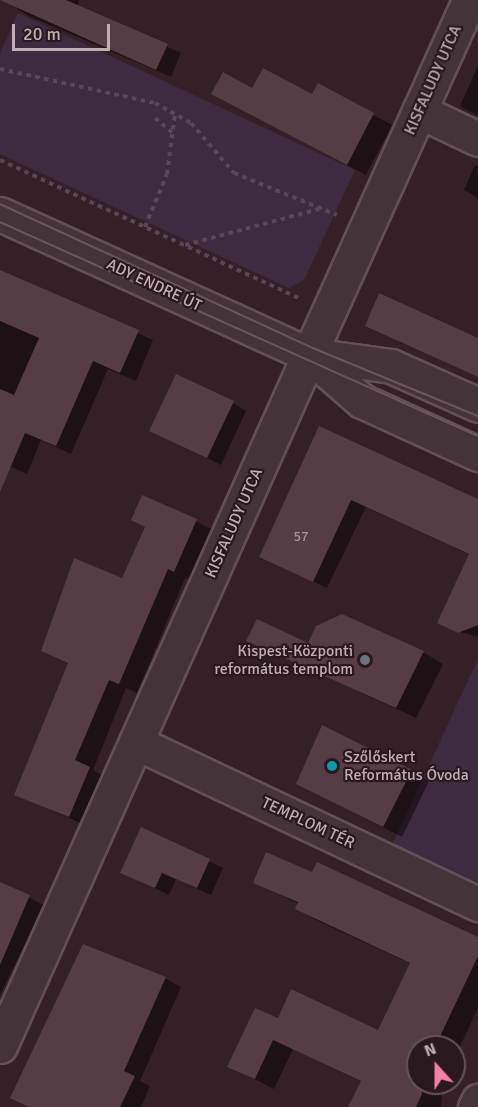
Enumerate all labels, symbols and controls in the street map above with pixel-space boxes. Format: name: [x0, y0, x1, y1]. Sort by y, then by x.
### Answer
scale bar: [15, 12, 112, 50]
street label: KISFALUDY UTCA: [400, 22, 466, 138]
text: 20 m: [23, 23, 61, 45]
street label: ADY ENDRE ÚT: [103, 255, 205, 315]
street label: KISFALUDY UTCA: [201, 465, 267, 581]
house number: 57: [293, 529, 309, 545]
place label: Kispest-Központi református templom: [214, 641, 353, 679]
marker: Kispest-Központi református templom: [358, 653, 372, 667]
place label: Szőlőskert Református Óvoda: [344, 747, 469, 785]
marker: Szőlőskert Református Óvoda: [325, 759, 339, 773]
street label: TEMPLOM TÉR: [258, 793, 358, 853]
north arrow: [406, 1035, 466, 1095]
text: N: [421, 1039, 439, 1061]

